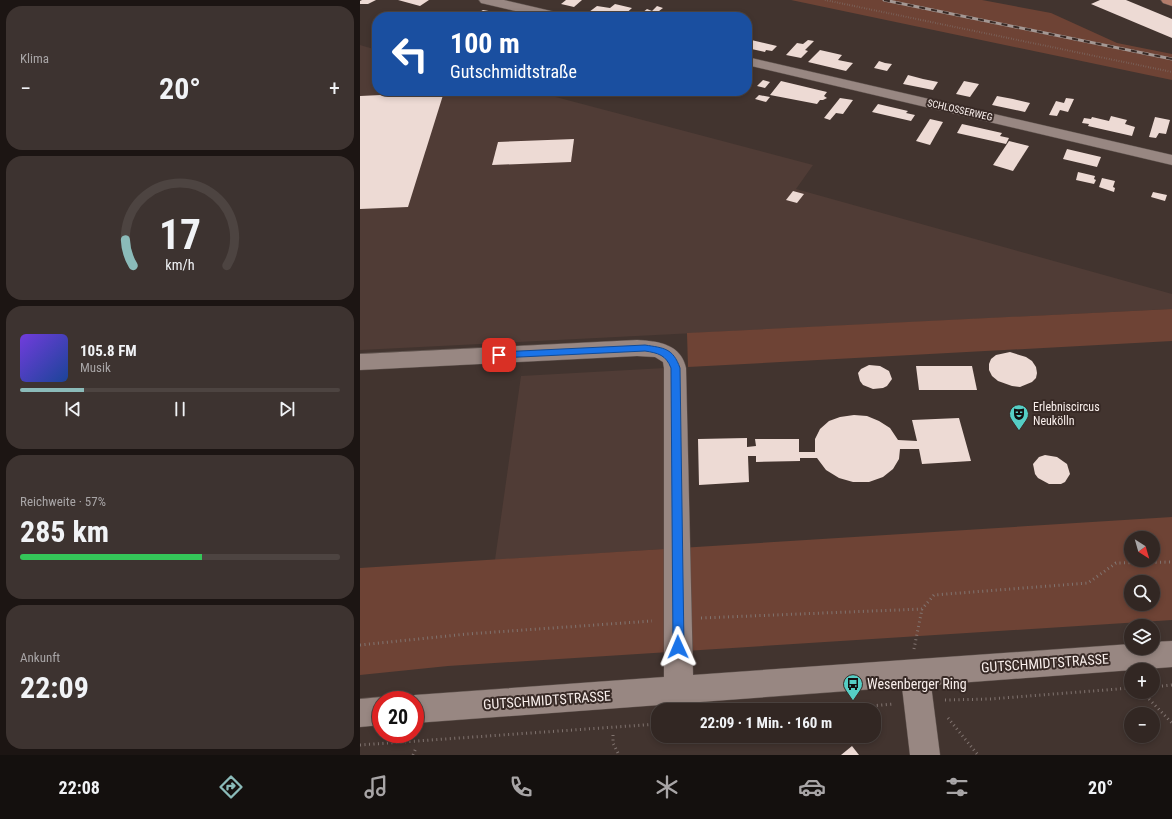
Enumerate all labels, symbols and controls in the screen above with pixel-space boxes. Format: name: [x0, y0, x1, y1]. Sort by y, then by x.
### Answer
text: 100 m: [450, 27, 520, 60]
icon: left: [384, 28, 436, 80]
text: Klima: [20, 51, 49, 66]
text: Gutschmidtstraße: [450, 61, 577, 82]
text: 20°: [159, 71, 201, 106]
text: −: [20, 76, 31, 101]
text: +: [329, 76, 340, 101]
street label: SCHLOSSERWEG: [926, 97, 994, 123]
text: 17: [159, 209, 201, 258]
text: km/h: [165, 256, 195, 272]
pin: [482, 338, 516, 372]
text: 105.8 FM: [80, 342, 137, 360]
icon: arrive: [488, 344, 510, 366]
text: Musik: [80, 360, 111, 375]
icon: previous: [62, 398, 84, 420]
icon: pause: [169, 398, 191, 420]
icon: next: [276, 398, 298, 420]
place label: Erlebniscircus Neukölln: [1033, 400, 1100, 428]
theatre icon: Erlebniscircus Neukölln: [1008, 403, 1030, 431]
text: Reichweite · 57%: [20, 494, 106, 509]
text: 285 km: [20, 514, 109, 549]
north arrow: [1124, 531, 1160, 567]
map controls: [1124, 531, 1160, 743]
button: search: [1124, 575, 1160, 611]
button: layers: [1124, 619, 1160, 655]
position arrow: [657, 626, 699, 668]
text: Ankunft: [20, 650, 60, 665]
street label: GUTSCHMIDTSTRASSE: [981, 651, 1109, 675]
button: +: [1124, 663, 1160, 699]
text: 22:09: [20, 670, 89, 705]
bus stop icon: Wesenberger Ring: [842, 673, 864, 701]
place label: Wesenberger Ring: [867, 676, 967, 692]
street label: GUTSCHMIDTSTRASSE: [483, 688, 611, 712]
speed limit sign: 20: [372, 691, 424, 743]
button: −: [1124, 707, 1160, 743]
text: 22:09 · 1 Min. · 160 m: [700, 714, 832, 732]
icon: directions: [217, 773, 245, 801]
icon: music: [362, 773, 390, 801]
icon: phone: [507, 773, 535, 801]
icon: climate: [653, 773, 681, 801]
icon: car: [798, 773, 826, 801]
icon: filters: [943, 773, 971, 801]
text: 22:08: [59, 777, 100, 798]
text: 20°: [1088, 777, 1113, 798]

